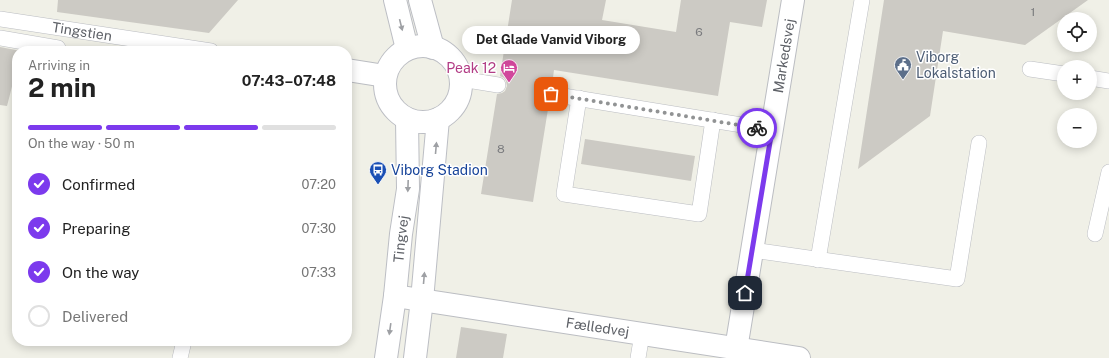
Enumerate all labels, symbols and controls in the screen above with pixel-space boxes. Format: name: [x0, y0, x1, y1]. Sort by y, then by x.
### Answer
house number: 1: [1031, 5, 1035, 19]
map controls: [1057, 12, 1097, 148]
button: locate: [1057, 12, 1097, 52]
street label: Markedsvej: [770, 18, 798, 94]
street label: Tingstien: [51, 19, 113, 44]
one-way arrow: [398, 19, 404, 31]
house number: 6: [695, 25, 703, 39]
callout: Det Glade Vanvid Viborg: [462, 26, 640, 54]
text: Det Glade Vanvid Viborg: [476, 32, 626, 47]
place label: Viborg Lokalstation: [916, 49, 996, 81]
public building icon: Viborg Lokalstation: [893, 55, 913, 80]
text: Arriving in: [28, 58, 90, 73]
hotel icon: Peak 12: [499, 58, 519, 83]
place label: Peak 12: [446, 60, 496, 76]
button: +: [1057, 60, 1097, 100]
text: 2 min: [28, 72, 96, 103]
text: 07:43–07:48: [242, 72, 336, 89]
pin: [534, 77, 568, 111]
icon: bag: [540, 83, 562, 105]
courier: [737, 108, 777, 148]
button: −: [1057, 108, 1097, 148]
icon: bike: [746, 117, 768, 139]
text: On the way · 50 m: [28, 136, 135, 151]
one-way arrow: [433, 142, 439, 154]
house number: 8: [497, 142, 505, 156]
bus stop icon: Viborg Stadion: [368, 160, 388, 185]
place label: Viborg Stadion: [391, 162, 488, 178]
icon: check: [28, 173, 50, 195]
text: Confirmed: [62, 176, 135, 193]
text: 07:20: [302, 177, 336, 192]
one-way arrow: [404, 180, 411, 192]
street label: Tingvej: [390, 214, 412, 263]
icon: check: [28, 217, 50, 239]
text: Preparing: [62, 220, 131, 237]
text: 07:30: [301, 221, 336, 236]
icon: check: [28, 261, 50, 283]
text: On the way: [62, 264, 139, 281]
text: 07:33: [301, 265, 336, 280]
one-way arrow: [421, 272, 428, 284]
pin: [728, 276, 762, 310]
icon: home: [734, 282, 756, 304]
text: Delivered: [62, 308, 128, 325]
street label: Fælledvej: [565, 314, 630, 340]
one-way arrow: [387, 323, 393, 335]

